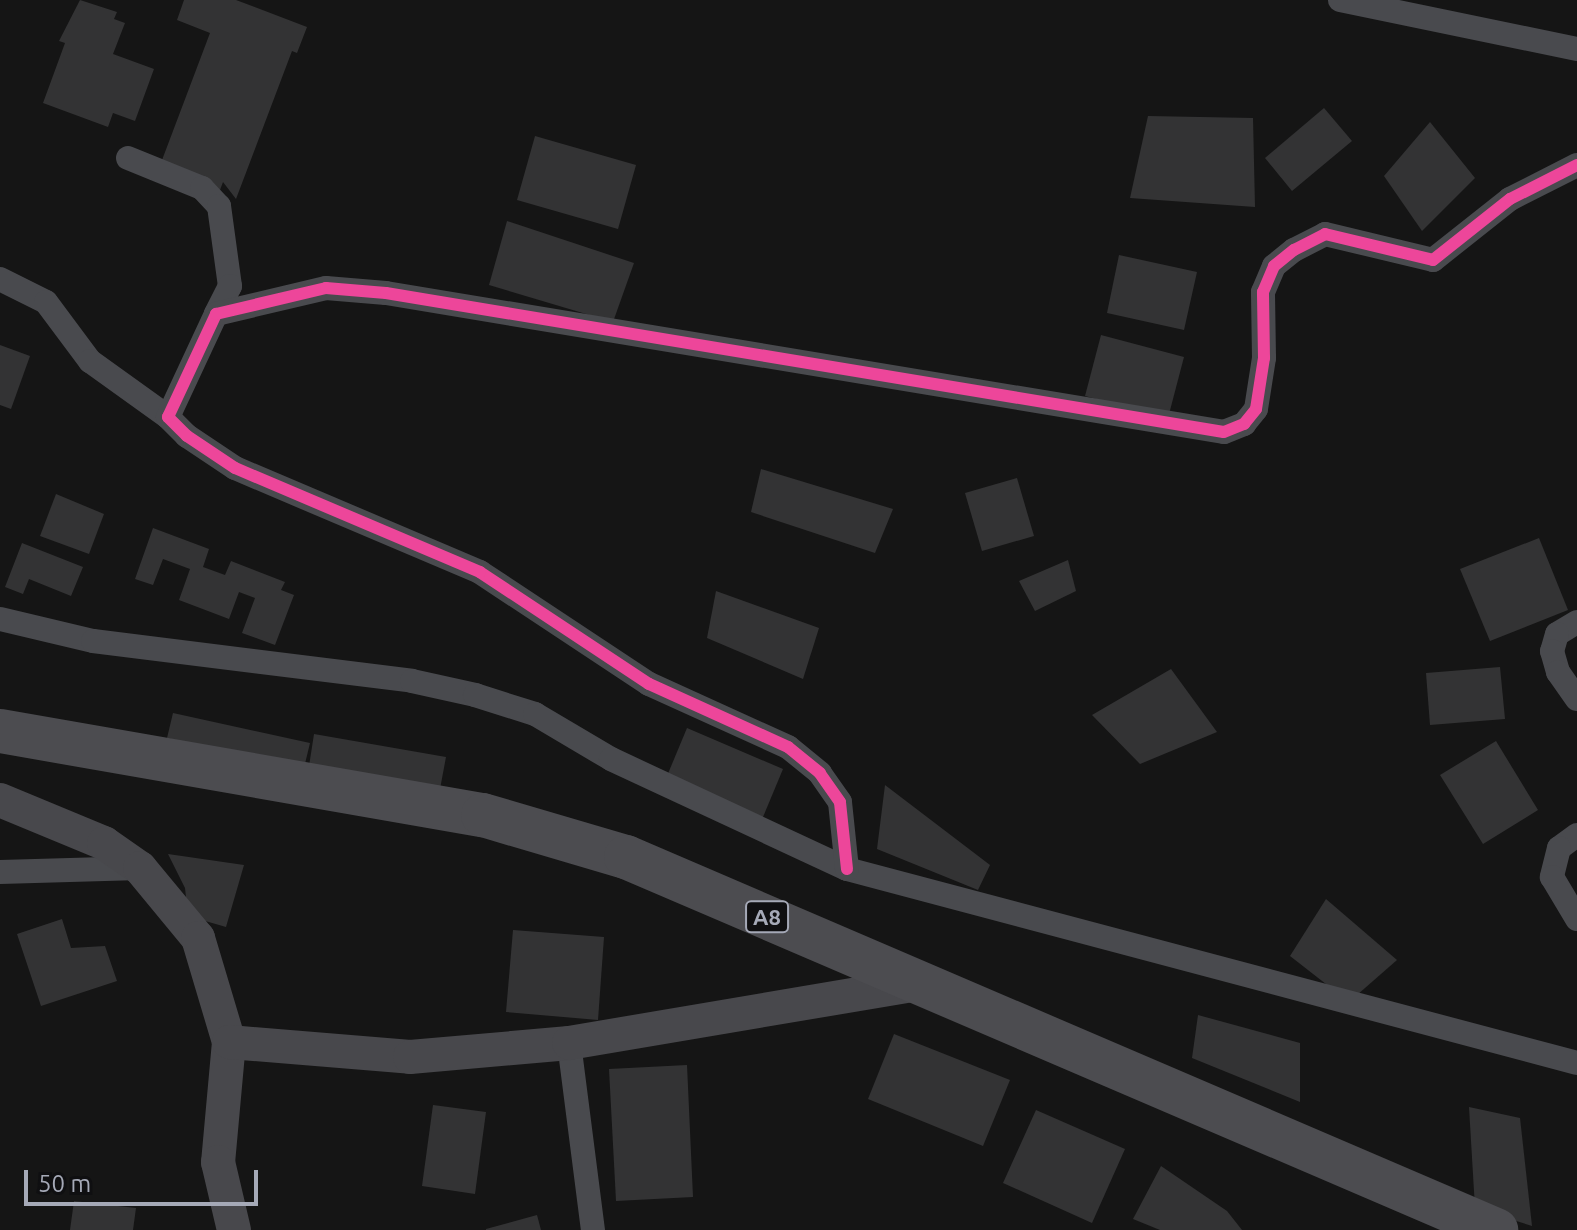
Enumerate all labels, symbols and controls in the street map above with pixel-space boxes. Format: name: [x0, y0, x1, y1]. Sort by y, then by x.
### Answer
road number: A8: [745, 899, 789, 935]
scale bar: [28, 1154, 262, 1204]
text: 50 m: [38, 1170, 91, 1197]

